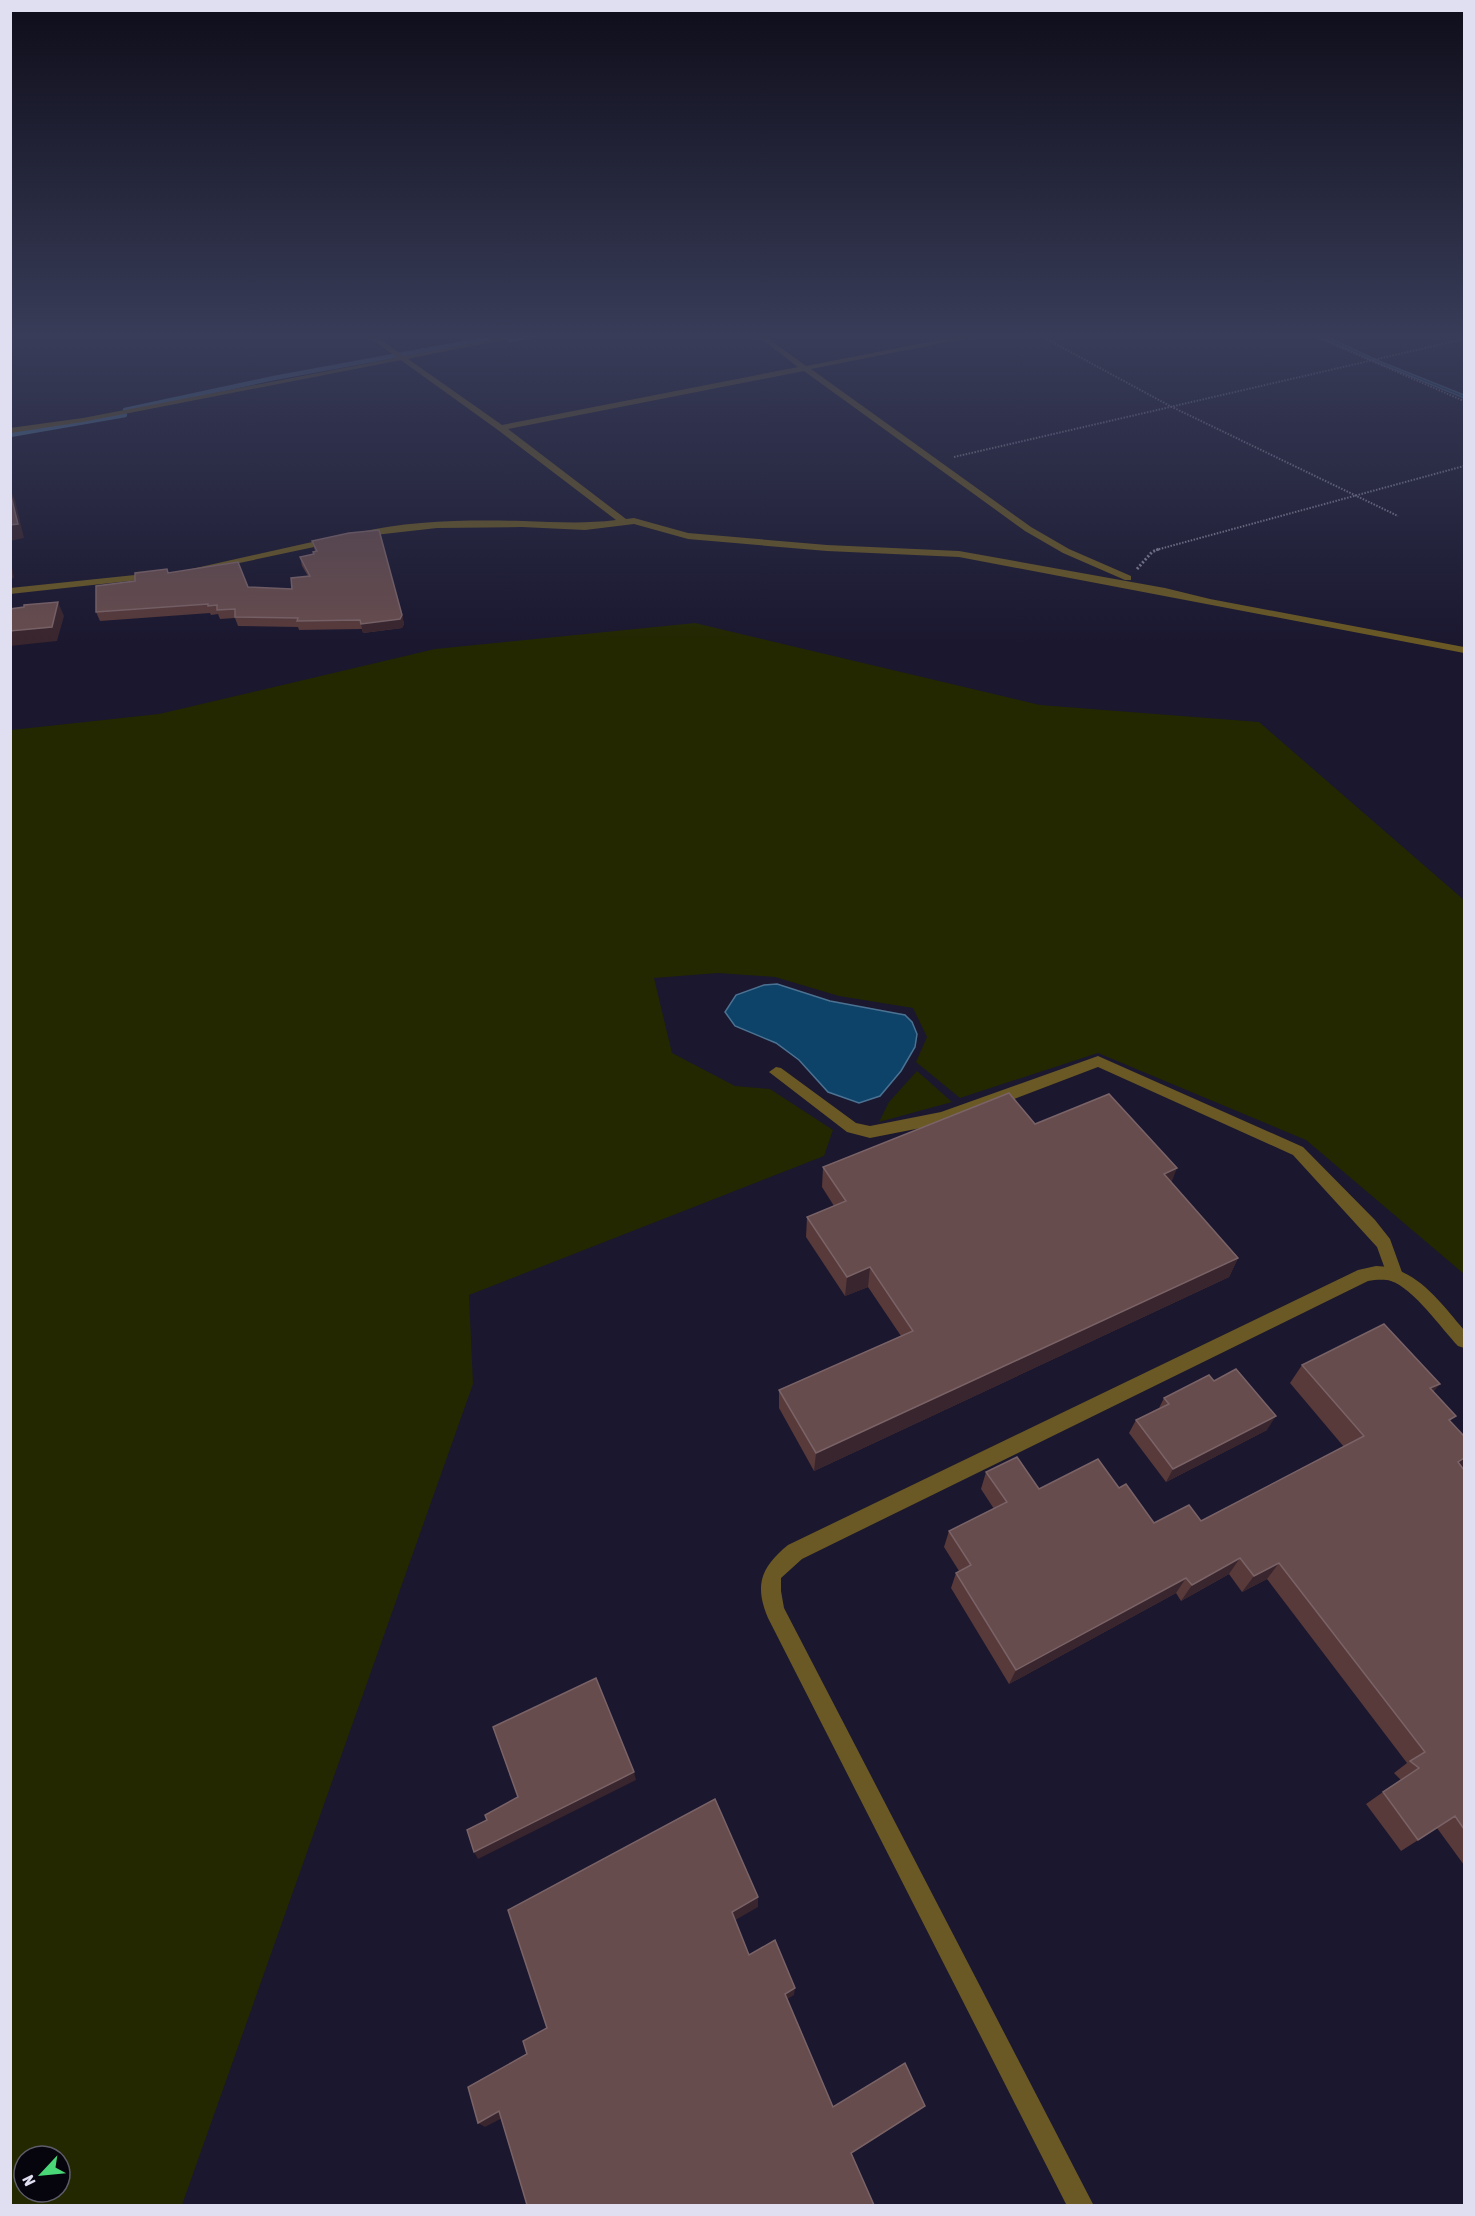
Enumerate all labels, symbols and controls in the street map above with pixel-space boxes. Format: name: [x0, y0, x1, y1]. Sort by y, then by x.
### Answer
north arrow: [12, 2144, 72, 2204]
text: N: [18, 2172, 39, 2189]

